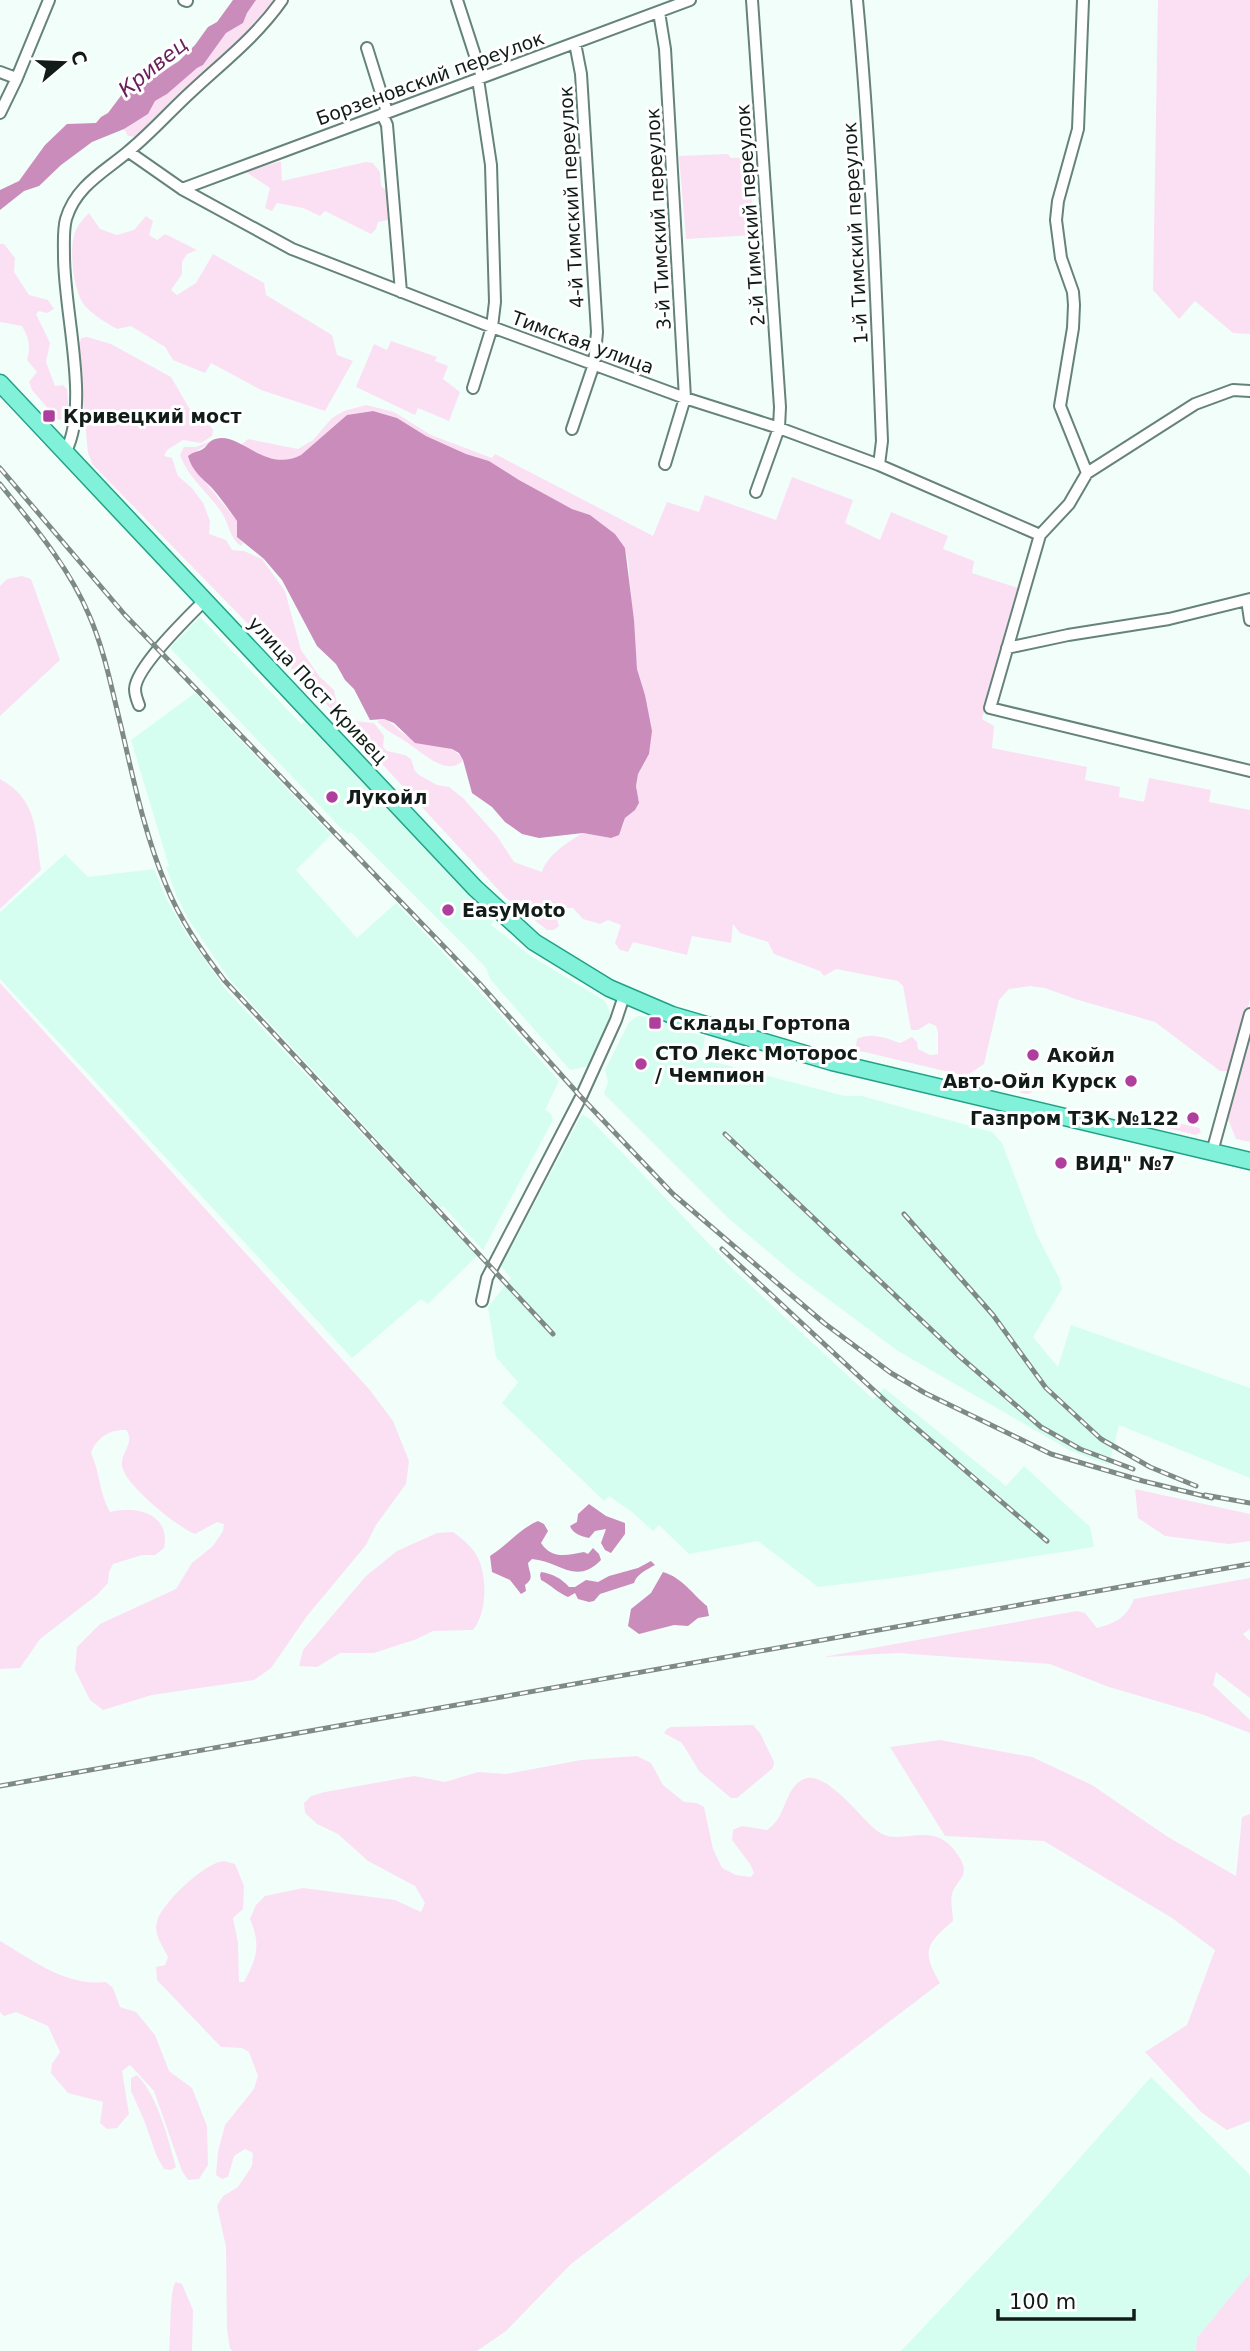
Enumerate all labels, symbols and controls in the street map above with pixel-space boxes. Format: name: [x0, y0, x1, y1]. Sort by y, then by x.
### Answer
street label: Борзеновский переулок: [313, 26, 547, 130]
north arrow: [28, 28, 98, 98]
water label: Кривец: [114, 32, 192, 102]
text: С: [66, 47, 92, 68]
street label: 4-й Тимский переулок: [554, 85, 588, 309]
street label: 2-й Тимский переулок: [731, 103, 769, 327]
street label: 3-й Тимский переулок: [641, 107, 675, 331]
street label: 1-й Тимский переулок: [838, 121, 872, 345]
street label: Тимская улица: [508, 306, 657, 378]
place label: Кривецкий мост: [63, 405, 241, 427]
marker: Кривецкий мост: [41, 408, 57, 424]
street label: улица Пост Кривец: [244, 612, 392, 768]
place label: Лукойл: [346, 786, 427, 808]
marker: Лукойл: [324, 789, 340, 805]
place label: EasyMoto: [462, 899, 566, 921]
marker: EasyMoto: [440, 902, 456, 918]
place label: Склады Гортопа: [669, 1012, 851, 1034]
marker: Склады Гортопа: [647, 1015, 663, 1031]
place label: СТО Лекс Моторос / Чемпион: [655, 1042, 858, 1086]
place label: Акойл: [1047, 1044, 1115, 1066]
marker: Акойл: [1025, 1047, 1041, 1063]
marker: СТО Лекс Моторос / Чемпион: [633, 1056, 649, 1072]
place label: Авто-Ойл Курск: [943, 1070, 1117, 1092]
marker: Авто-Ойл Курск: [1123, 1073, 1139, 1089]
place label: Газпром ТЗК №122: [970, 1107, 1179, 1129]
marker: Газпром ТЗК №122: [1185, 1110, 1201, 1126]
place label: ВИД" №7: [1075, 1152, 1175, 1174]
marker: ВИД" №7: [1053, 1155, 1069, 1171]
scale bar: [998, 2278, 1134, 2322]
text: 100 m: [1009, 2290, 1076, 2314]

